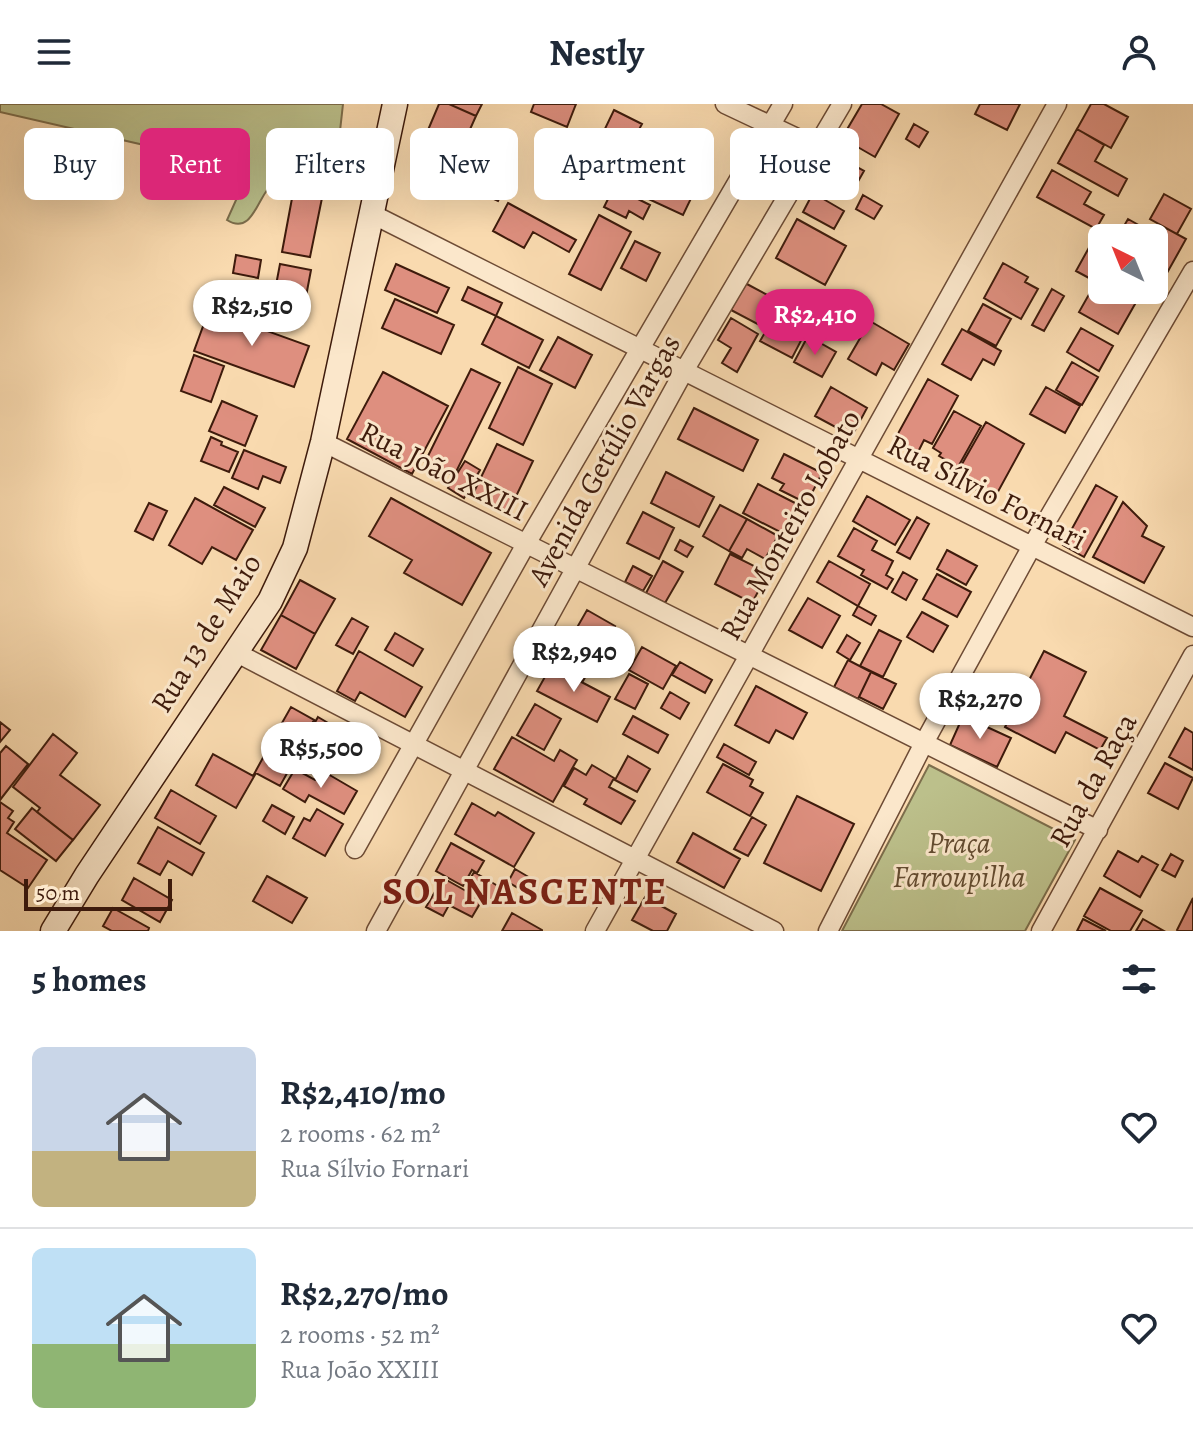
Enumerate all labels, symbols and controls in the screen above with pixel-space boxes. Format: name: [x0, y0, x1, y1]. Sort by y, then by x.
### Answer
text: Nestly: [549, 28, 644, 77]
icon: menu: [32, 30, 76, 74]
icon: person: [1117, 30, 1161, 74]
chip: Buy: [24, 128, 124, 200]
chip: Rent: [140, 128, 250, 200]
chip: Filters: [266, 128, 394, 200]
chip: New: [410, 128, 518, 200]
chip: Apartment: [534, 128, 714, 200]
chip: House: [730, 128, 859, 200]
north arrow: [1088, 224, 1168, 304]
map controls: [1088, 224, 1168, 304]
pin: R$2,510: [178, 280, 326, 348]
text: R$2,510: [211, 288, 293, 323]
pin: R$2,410: [741, 289, 889, 357]
text: R$2,410: [774, 297, 856, 332]
street label: Avenida Getúlio Vargas: [518, 327, 690, 594]
street label: Rua Monteiro Lobato: [710, 403, 870, 647]
street label: Rua João XXIII: [353, 411, 535, 531]
street label: Rua Sílvio Fornari: [881, 425, 1093, 559]
street label: Rua 13 de Maio: [141, 546, 271, 720]
pin: R$2,940: [500, 626, 648, 694]
text: R$2,940: [531, 634, 617, 669]
pin: R$2,270: [906, 673, 1054, 741]
text: R$2,270: [937, 681, 1023, 716]
street label: Rua da Raça: [1040, 706, 1146, 854]
pin: R$5,500: [247, 722, 395, 790]
text: R$5,500: [279, 730, 363, 765]
park label: Praça Farroupilha: [893, 823, 1025, 897]
district label: SOL NASCENTE: [382, 865, 668, 917]
scale bar: [24, 875, 172, 911]
text: 50 m: [36, 878, 80, 908]
text: 5 homes: [32, 956, 147, 1003]
icon: filters: [1117, 957, 1161, 1001]
text: R$2,410/mo: [280, 1069, 446, 1116]
icon: home: [96, 1079, 192, 1175]
icon: heart: [1117, 1105, 1161, 1149]
text: 2 rooms · 62 m²: [280, 1116, 440, 1151]
text: Rua Sílvio Fornari: [280, 1151, 469, 1186]
text: R$2,270/mo: [280, 1270, 448, 1317]
icon: home: [96, 1280, 192, 1376]
icon: heart: [1117, 1306, 1161, 1350]
text: 2 rooms · 52 m²: [280, 1317, 439, 1352]
text: Rua João XXIII: [280, 1352, 439, 1387]

